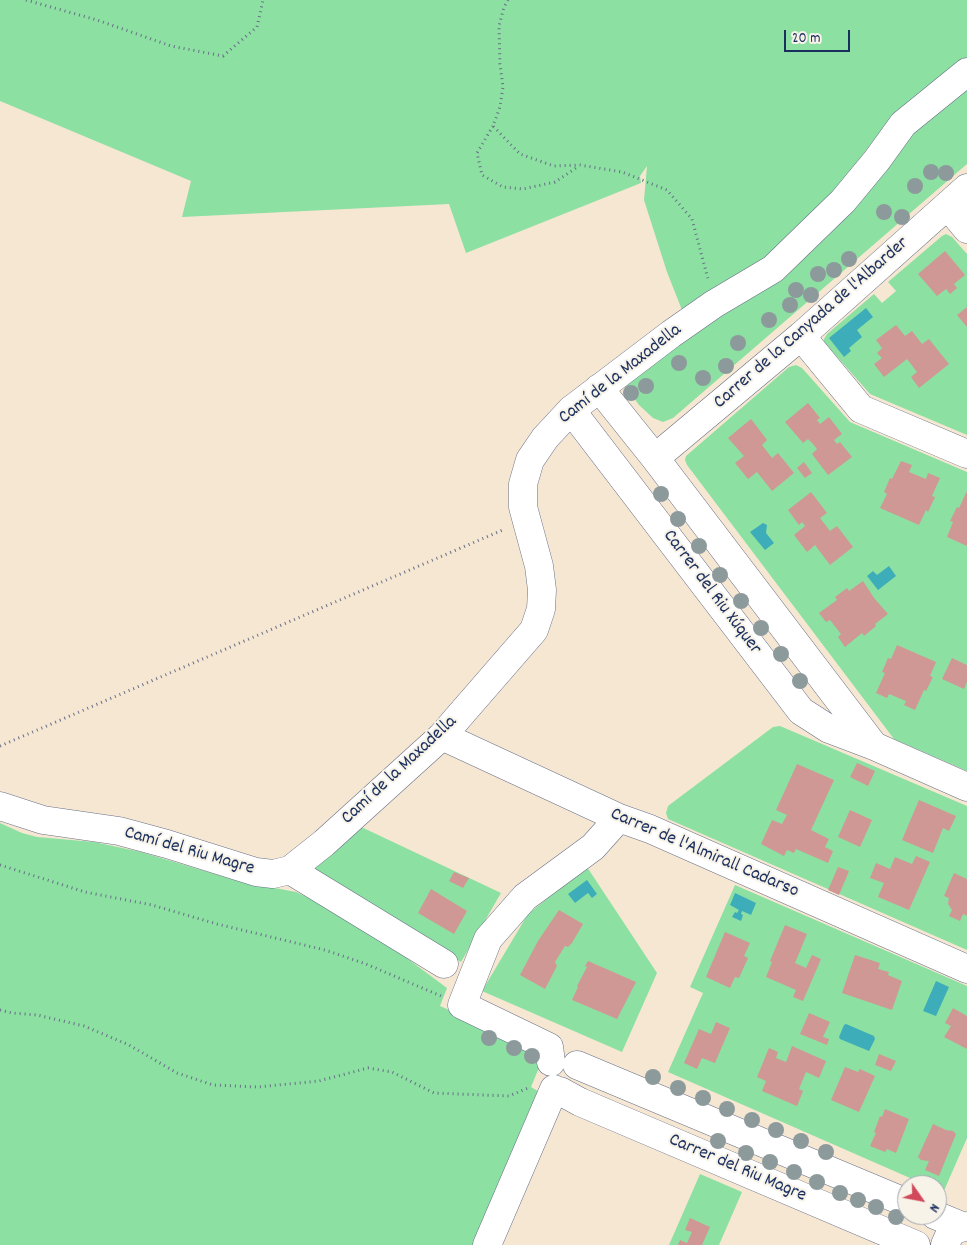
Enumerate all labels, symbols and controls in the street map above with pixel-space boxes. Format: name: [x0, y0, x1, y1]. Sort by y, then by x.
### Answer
scale bar: [787, 20, 853, 52]
text: 20 m: [792, 28, 820, 50]
street label: Carrer de la Canyada de l'Albarder: [710, 233, 914, 415]
street label: Camí de la Maxadella: [555, 320, 687, 430]
street label: Carrer del Riu Xúquer: [657, 526, 765, 660]
street label: Camí de la Maxadella: [337, 712, 463, 830]
street label: Carrer de l'Almirall Cadarso: [606, 804, 802, 904]
street label: Camí del Riu Magre: [121, 823, 257, 881]
street label: Carrer del Riu Magre: [665, 1130, 809, 1208]
north arrow: [897, 1175, 947, 1225]
text: N: [923, 1199, 944, 1216]

